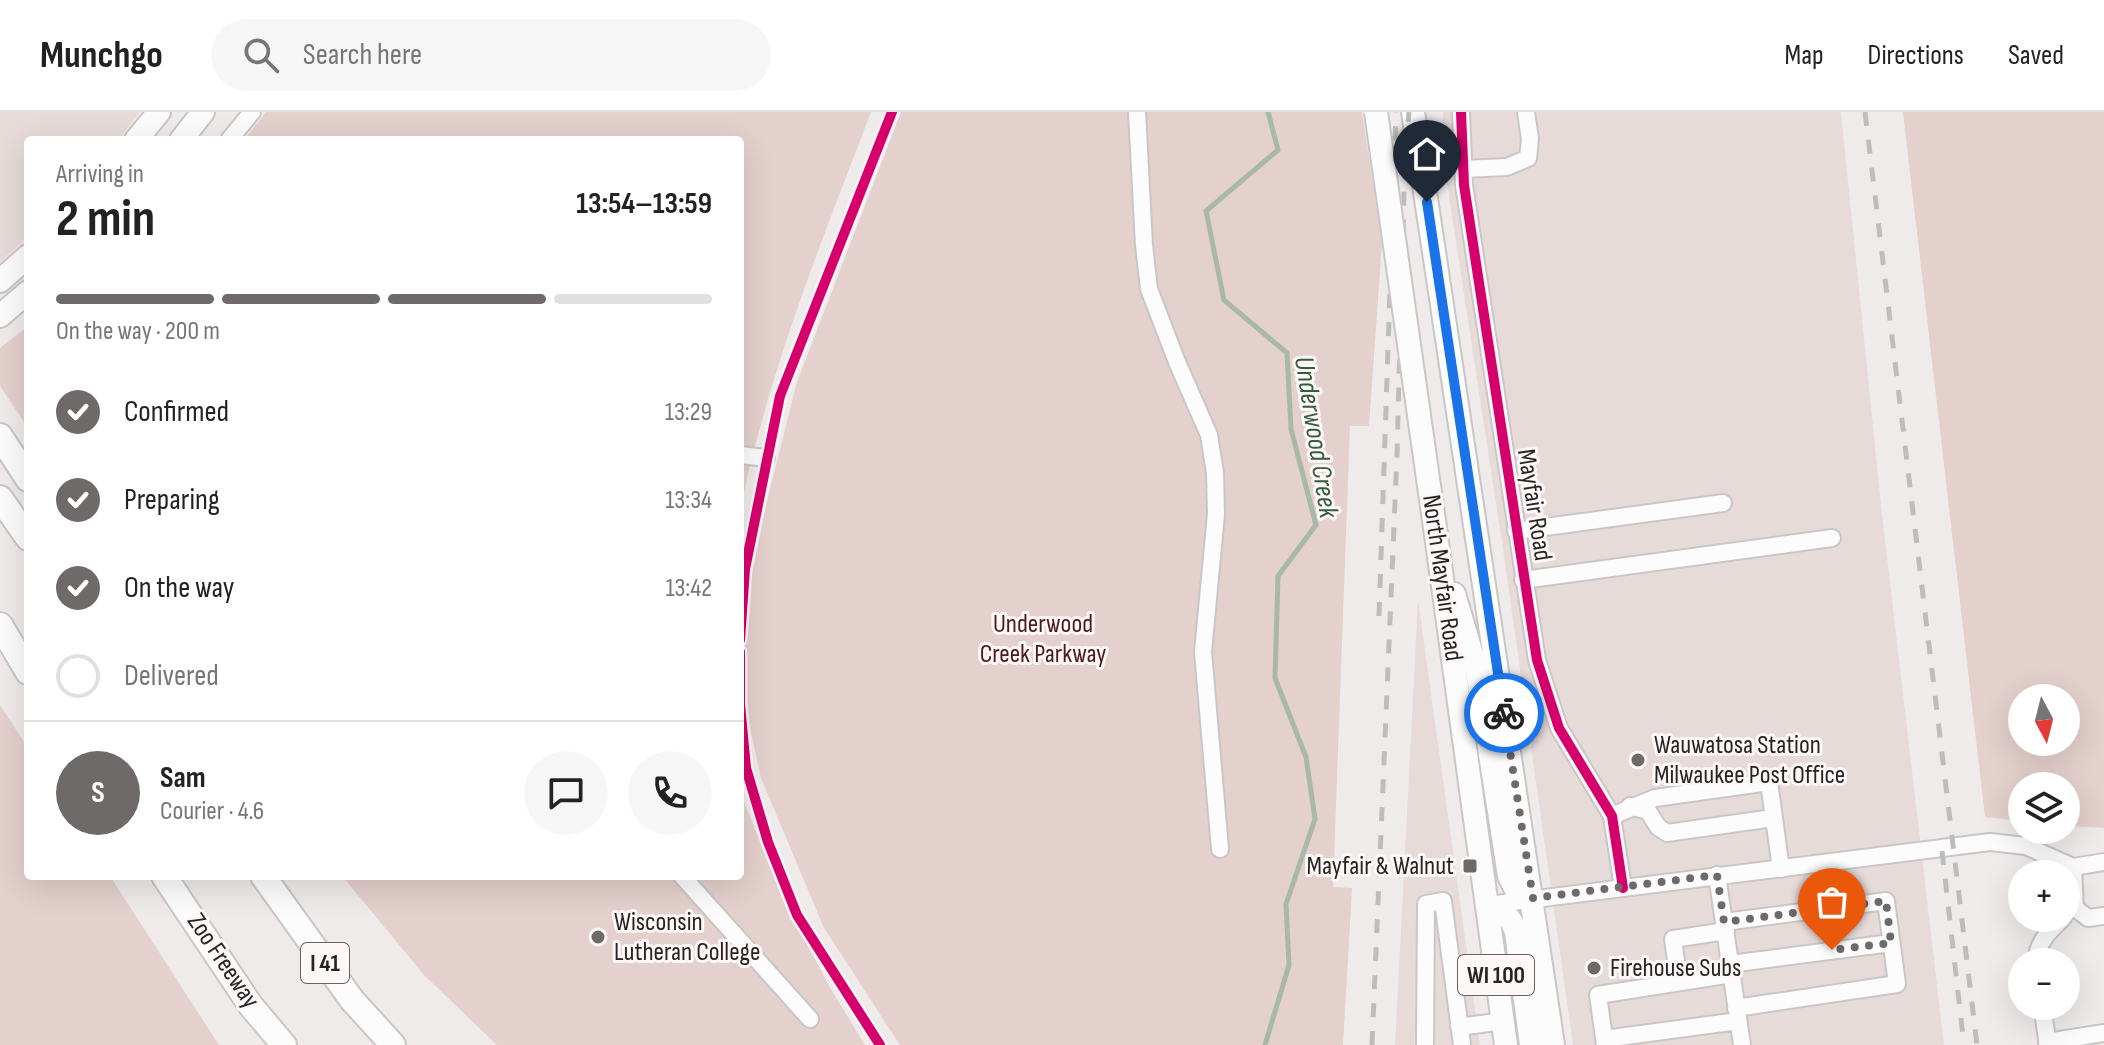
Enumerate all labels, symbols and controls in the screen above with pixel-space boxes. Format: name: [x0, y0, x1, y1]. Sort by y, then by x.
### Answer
search box: [211, 19, 771, 91]
text: Munchgo: [40, 33, 163, 78]
icon: search: [239, 33, 283, 77]
text: Search here: [303, 37, 422, 73]
text: Map: [1785, 39, 1824, 72]
text: Directions: [1868, 39, 1964, 72]
text: Saved: [2008, 39, 2064, 72]
pin: [1393, 120, 1461, 202]
icon: home: [1405, 132, 1449, 176]
text: Arriving in: [56, 159, 144, 190]
text: 13:54–13:59: [576, 186, 712, 222]
text: 2 min: [56, 188, 155, 251]
text: On the way · 200 m: [56, 316, 220, 347]
water label: Underwood Creek: [1287, 354, 1345, 522]
icon: check: [56, 390, 100, 434]
text: Confirmed: [124, 394, 229, 430]
text: 13:29: [665, 397, 712, 428]
street label: Mayfair Road: [1510, 447, 1558, 563]
icon: check: [56, 478, 100, 522]
text: Preparing: [124, 482, 220, 518]
text: 13:34: [665, 485, 712, 516]
street label: North Mayfair Road: [1415, 493, 1469, 663]
icon: check: [56, 566, 100, 610]
text: On the way: [124, 570, 234, 606]
text: 13:42: [665, 573, 712, 604]
park label: Underwood Creek Parkway: [980, 609, 1106, 670]
text: Delivered: [124, 658, 219, 694]
courier: [1464, 673, 1544, 753]
north arrow: [2008, 684, 2080, 756]
map controls: [2008, 684, 2080, 1020]
icon: bike: [1482, 691, 1526, 735]
place label: Wauwatosa Station Milwaukee Post Office: [1654, 730, 1845, 791]
button: chat: [524, 751, 608, 835]
button: phone: [628, 751, 712, 835]
marker: Wauwatosa Station Milwaukee Post Office: [1629, 751, 1647, 769]
text: Sam: [160, 760, 206, 796]
button: layers: [2008, 772, 2080, 844]
text: S: [91, 775, 105, 811]
text: Courier · 4.6: [160, 796, 264, 827]
place label: Mayfair & Walnut: [1307, 851, 1454, 882]
marker: Mayfair & Walnut: [1461, 857, 1479, 875]
button: +: [2008, 860, 2080, 932]
pin: [1798, 868, 1866, 950]
icon: bag: [1810, 880, 1854, 924]
place label: Wisconsin Lutheran College: [614, 907, 760, 968]
street label: Zoo Freeway: [180, 908, 266, 1014]
marker: Wisconsin Lutheran College: [589, 928, 607, 946]
road number: I 41: [301, 943, 349, 983]
button: −: [2008, 948, 2080, 1020]
place label: Firehouse Subs: [1610, 953, 1741, 984]
road number: WI 100: [1458, 955, 1534, 995]
marker: Firehouse Subs: [1585, 959, 1603, 977]

